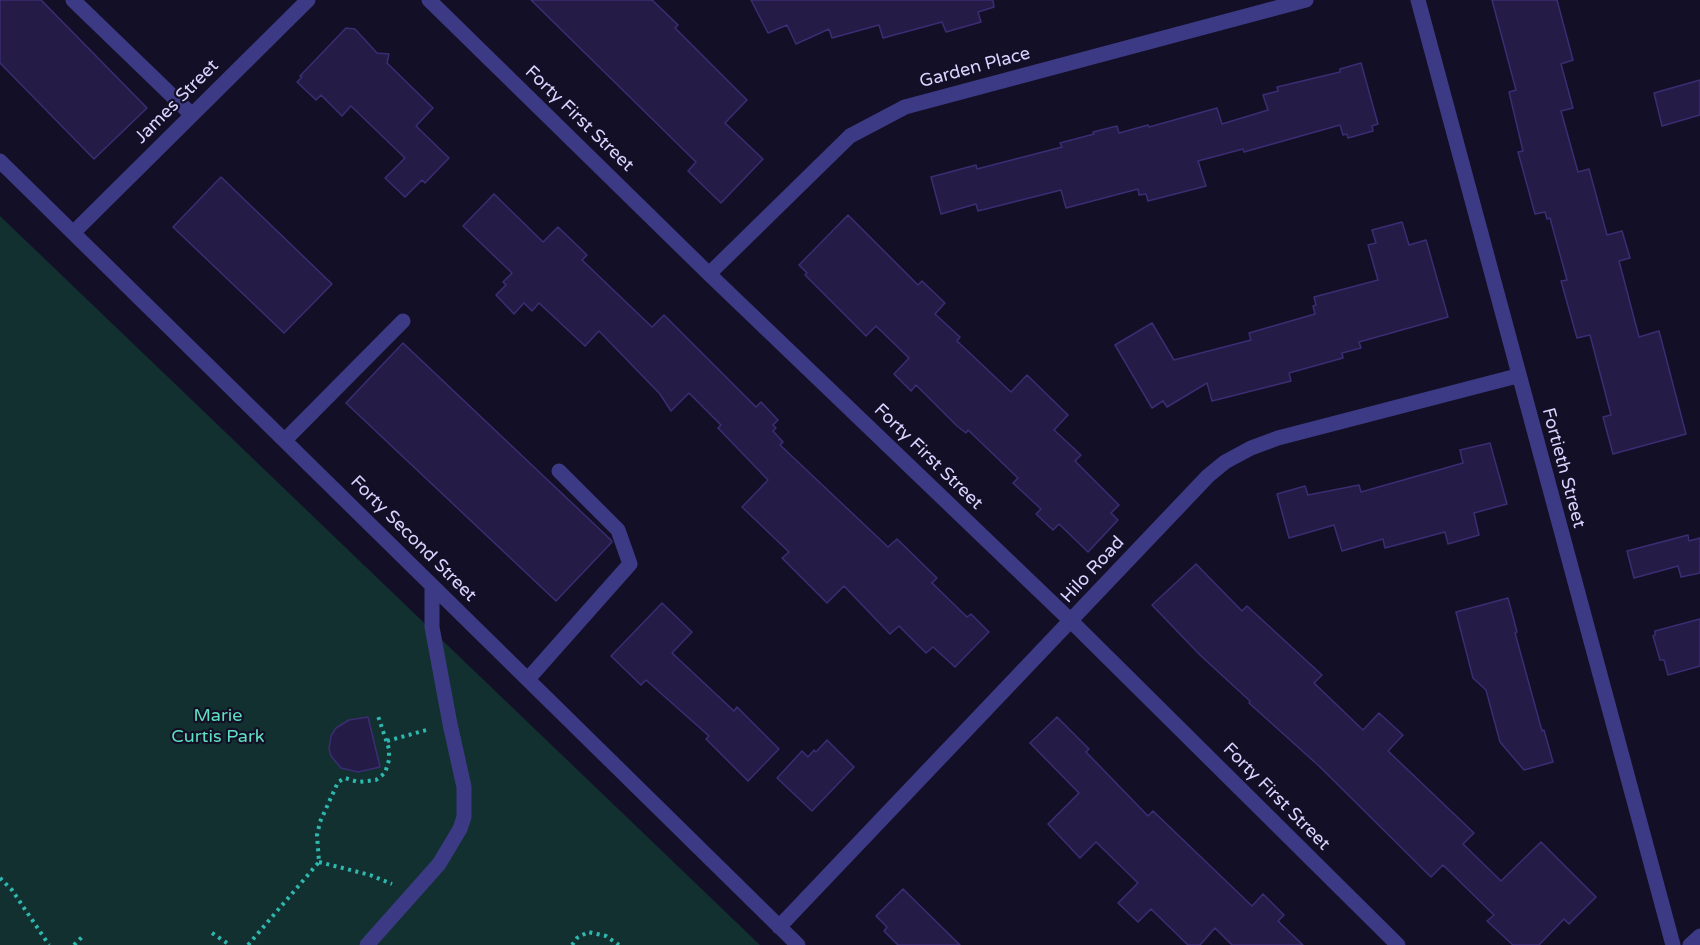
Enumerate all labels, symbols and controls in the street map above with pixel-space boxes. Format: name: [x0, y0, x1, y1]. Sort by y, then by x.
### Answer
street label: Garden Place: [917, 43, 1033, 93]
street label: James Street: [130, 55, 224, 149]
street label: Forty First Street: [520, 62, 638, 176]
street label: Forty First Street: [869, 400, 987, 514]
street label: Fortieth Street: [1537, 406, 1589, 530]
street label: Forty Second Street: [345, 471, 481, 607]
street label: Hilo Road: [1057, 532, 1129, 608]
park label: Marie Curtis Park: [171, 705, 265, 748]
street label: Forty First Street: [1218, 739, 1334, 855]

